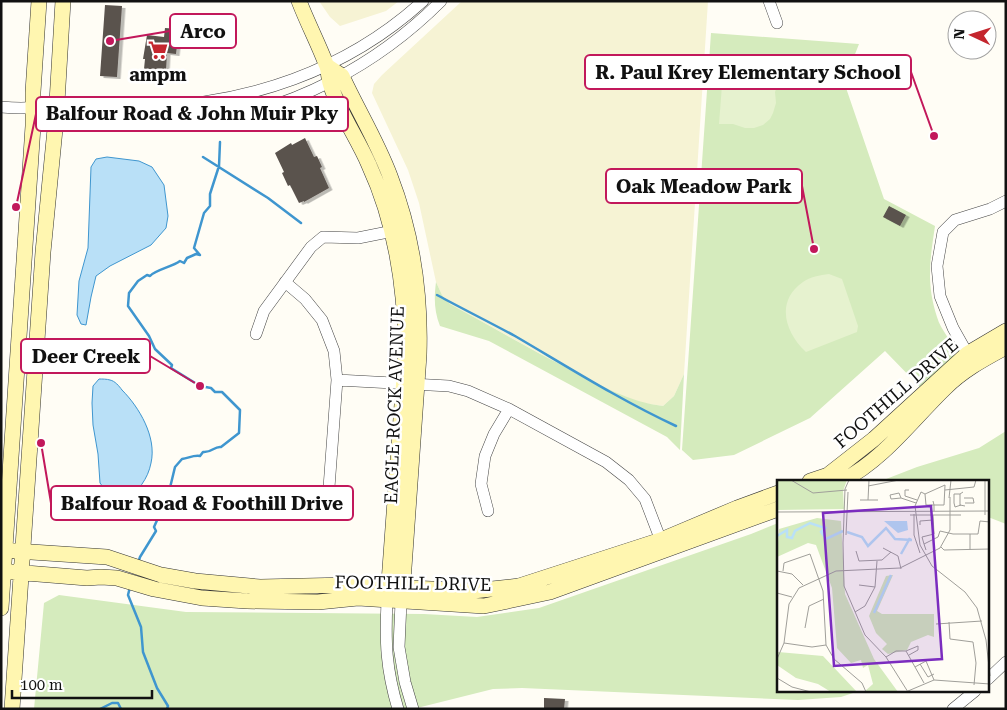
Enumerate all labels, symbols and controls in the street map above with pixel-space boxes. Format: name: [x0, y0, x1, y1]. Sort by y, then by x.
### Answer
north arrow: [947, 10, 997, 60]
callout: Arco: [170, 14, 236, 48]
text: Arco: [180, 20, 226, 43]
text: N: [951, 28, 967, 40]
supermarket icon: ampm: [147, 39, 169, 61]
callout: R. Paul Krey Elementary School: [585, 55, 911, 89]
text: R. Paul Krey Elementary School: [595, 61, 901, 84]
place label: ampm: [129, 64, 187, 85]
callout: Balfour Road & John Muir Pky: [36, 97, 348, 131]
text: Balfour Road & John Muir Pky: [46, 102, 339, 125]
callout: Oak Meadow Park: [606, 169, 802, 203]
text: Oak Meadow Park: [616, 175, 792, 198]
street label: EAGLE ROCK AVENUE: [380, 306, 408, 504]
street label: FOOTHILL DRIVE: [830, 334, 962, 452]
callout: Deer Creek: [21, 339, 150, 373]
text: Deer Creek: [32, 345, 140, 368]
inset map: [777, 480, 990, 692]
callout: Balfour Road & Foothill Drive: [51, 486, 353, 520]
text: Balfour Road & Foothill Drive: [61, 492, 343, 515]
street label: FOOTHILL DRIVE: [334, 571, 492, 595]
scale bar: [12, 668, 152, 700]
text: 100 m: [20, 676, 63, 694]

